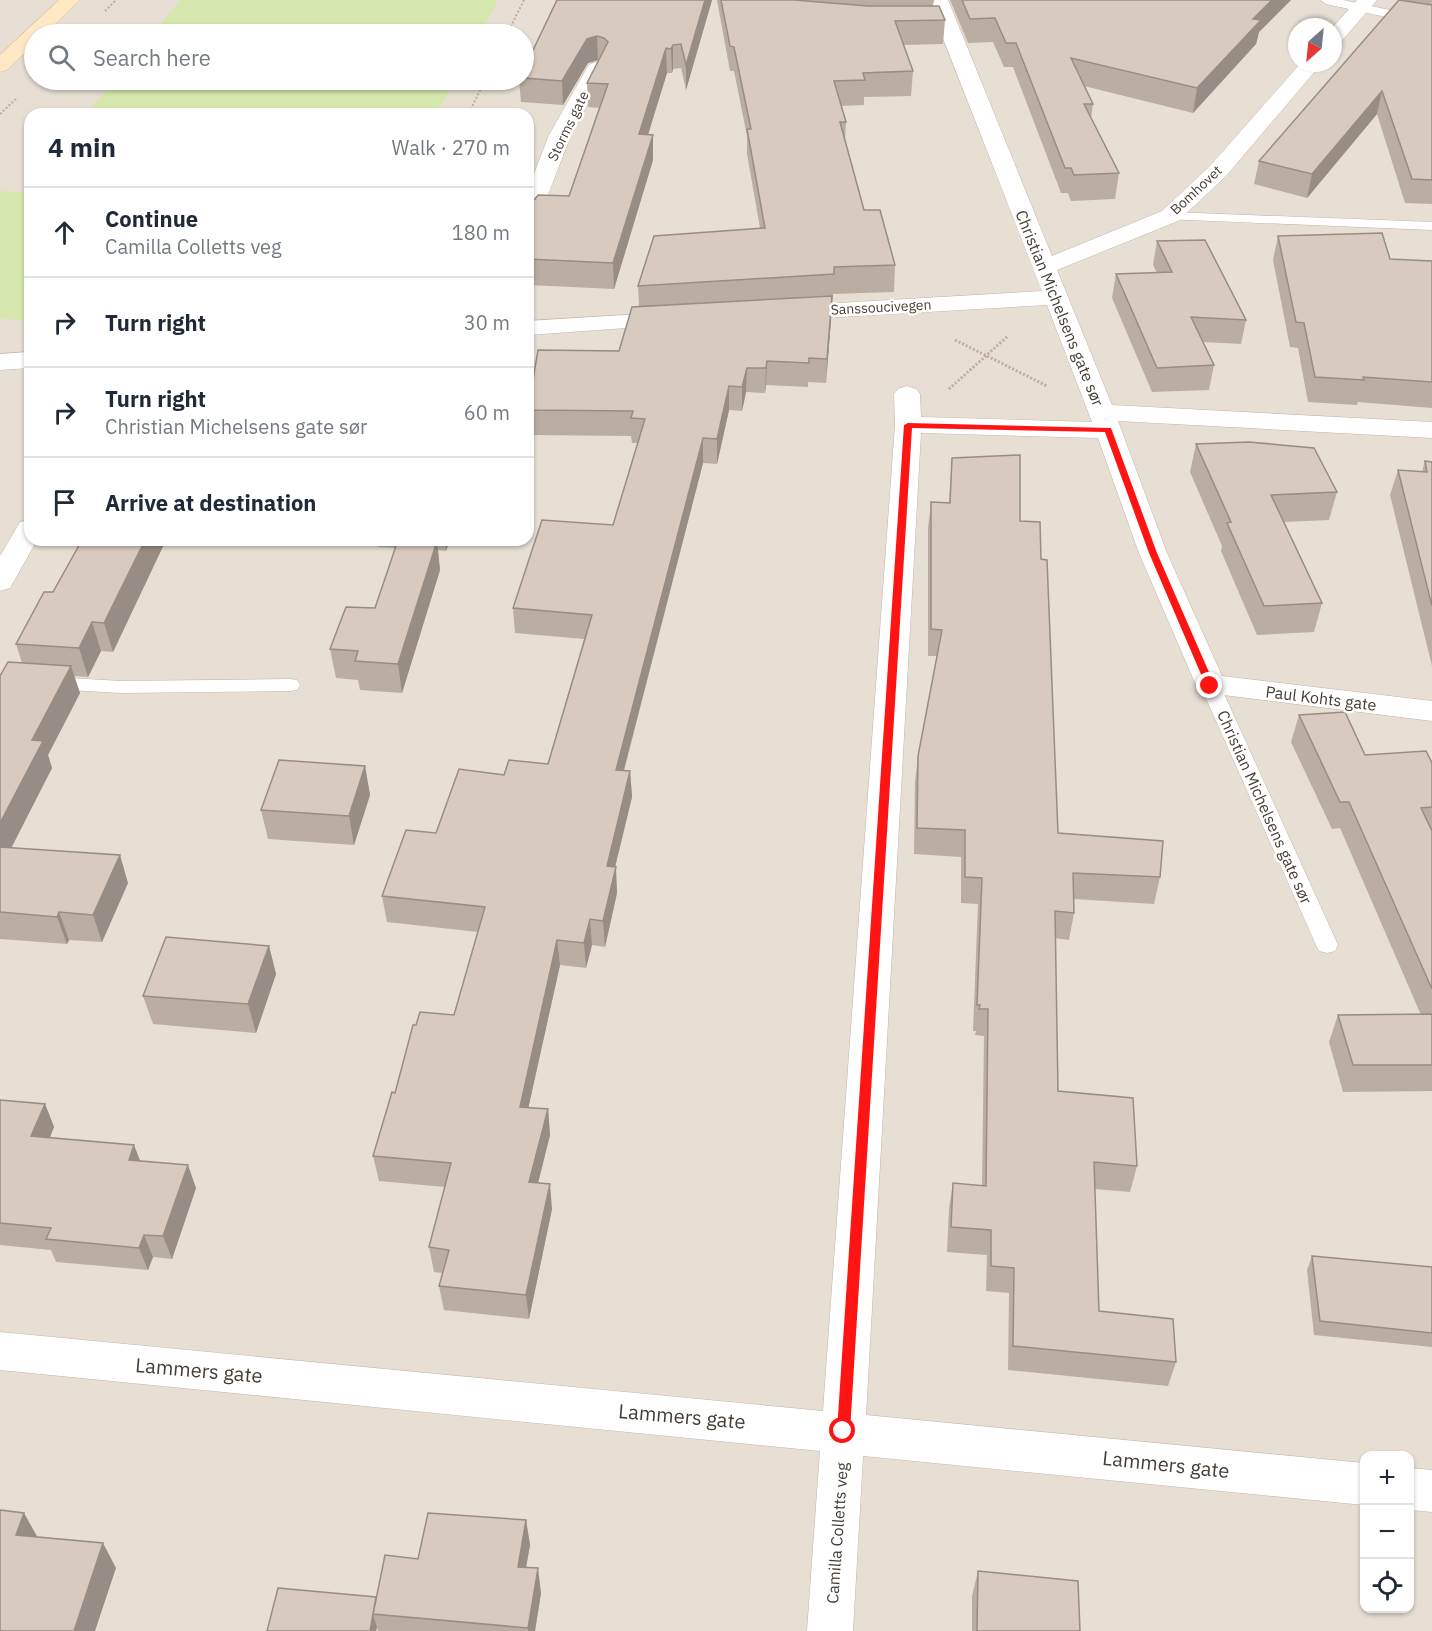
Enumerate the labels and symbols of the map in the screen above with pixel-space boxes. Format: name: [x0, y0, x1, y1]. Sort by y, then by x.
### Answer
north arrow: [1288, 18, 1342, 72]
street label: Storms gate: [543, 88, 593, 164]
street label: Bomhovet: [1166, 161, 1226, 218]
street label: Christian Michelsens gate sør: [1011, 207, 1109, 409]
street label: Sanssoucivegen: [830, 295, 932, 319]
route end: [1196, 672, 1222, 698]
street label: Paul Kohts gate: [1264, 681, 1378, 715]
street label: Christian Michelsens gate sør: [1213, 707, 1317, 907]
street label: Lammers gate: [134, 1351, 264, 1389]
street label: Lammers gate: [617, 1397, 747, 1435]
route start: [829, 1417, 855, 1443]
street label: Lammers gate: [1101, 1444, 1231, 1484]
street label: Camilla Colletts veg: [822, 1461, 852, 1604]

